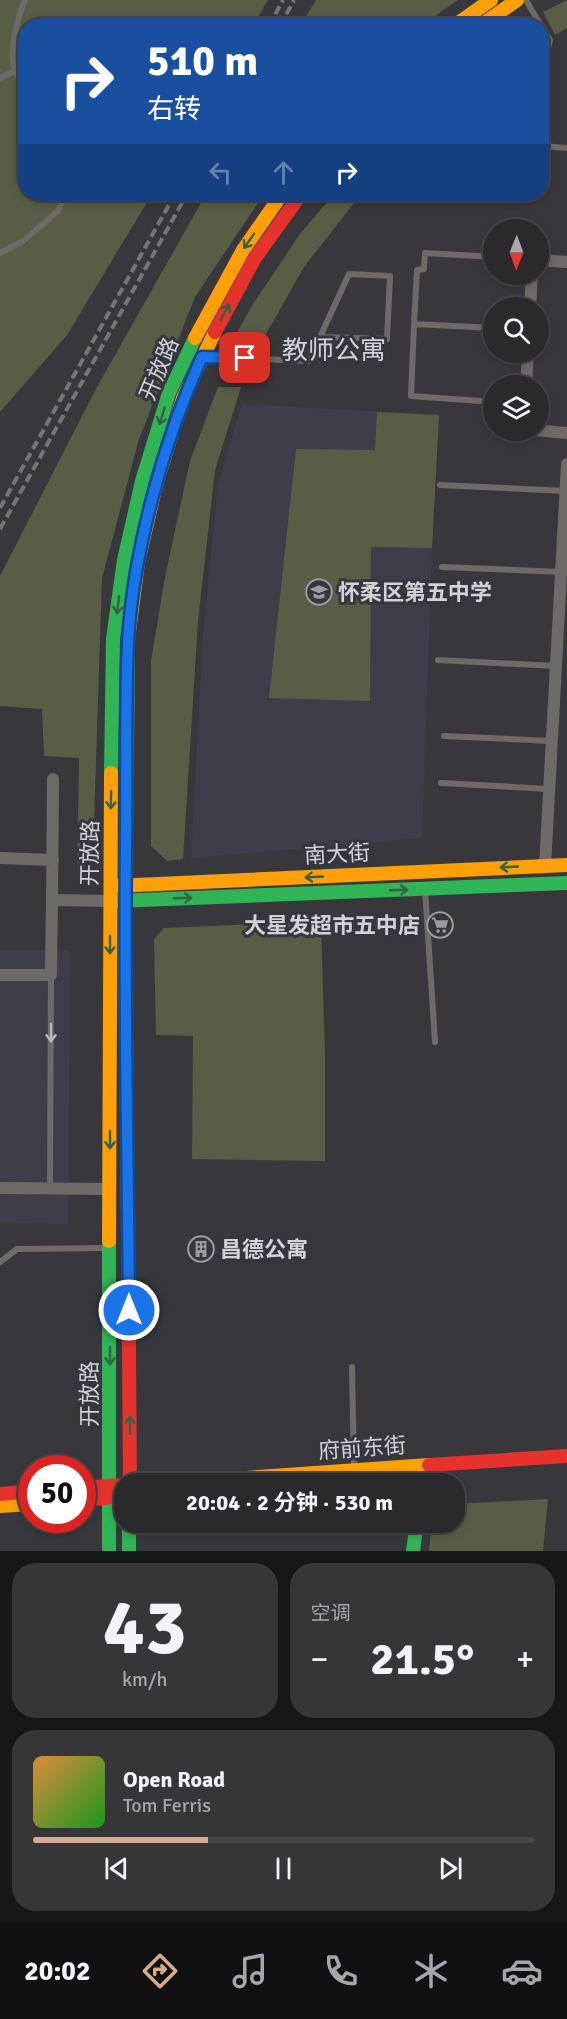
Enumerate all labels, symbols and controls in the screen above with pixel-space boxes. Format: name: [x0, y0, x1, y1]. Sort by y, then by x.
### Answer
text: 510 m: [147, 36, 258, 87]
icon: right: [48, 42, 126, 120]
text: 右转: [147, 93, 201, 126]
icon: left: [204, 156, 237, 189]
icon: ahead: [267, 156, 300, 189]
icon: right: [330, 156, 363, 189]
north arrow: [483, 219, 549, 285]
map controls: [483, 219, 549, 441]
one-way arrow: [243, 233, 255, 249]
button: search: [483, 297, 549, 363]
one-way arrow: [220, 304, 231, 322]
pin: [219, 332, 270, 383]
street label: 开放路: [134, 333, 184, 405]
district label: 教师公寓: [282, 335, 386, 367]
icon: arrive: [228, 341, 261, 374]
button: layers: [483, 375, 549, 441]
one-way arrow: [156, 406, 167, 425]
school or university icon: 怀柔区第五中学: [304, 577, 334, 607]
place label: 怀柔区第五中学: [338, 579, 492, 606]
one-way arrow: [112, 595, 123, 614]
one-way arrow: [105, 789, 117, 809]
street label: 开放路: [76, 820, 104, 886]
street label: 南大街: [303, 839, 371, 869]
one-way arrow: [499, 862, 519, 873]
one-way arrow: [304, 871, 324, 882]
one-way arrow: [389, 884, 409, 895]
one-way arrow: [173, 893, 193, 904]
supermarket icon: 大星发超市五中店: [425, 910, 455, 940]
place label: 大星发超市五中店: [244, 912, 420, 939]
one-way arrow: [104, 934, 116, 954]
one-way arrow: [45, 1023, 57, 1043]
one-way arrow: [104, 1129, 116, 1149]
building icon: 昌德公寓: [186, 1234, 216, 1264]
place label: 昌德公寓: [220, 1236, 308, 1263]
position arrow: [97, 1278, 161, 1342]
one-way arrow: [104, 1345, 116, 1365]
street label: 开放路: [76, 1361, 103, 1427]
one-way arrow: [124, 1416, 136, 1436]
street label: 府前东街: [317, 1431, 407, 1465]
speed limit sign: 50: [18, 1455, 96, 1533]
text: 20:04 · 2 分钟 · 530 m: [186, 1489, 393, 1516]
text: 43: [103, 1580, 187, 1676]
text: 空调: [311, 1601, 351, 1626]
text: 21.5°: [370, 1632, 474, 1687]
text: −: [311, 1639, 328, 1680]
text: +: [516, 1639, 534, 1680]
text: km/h: [122, 1667, 167, 1692]
text: Open Road: [123, 1766, 225, 1793]
text: Tom Ferris: [123, 1793, 211, 1818]
icon: previous: [100, 1852, 133, 1885]
icon: pause: [267, 1852, 300, 1885]
icon: next: [434, 1852, 467, 1885]
icon: directions: [139, 1950, 181, 1992]
icon: music: [229, 1950, 271, 1992]
icon: phone: [320, 1950, 362, 1992]
icon: climate: [410, 1950, 452, 1992]
icon: car: [501, 1950, 543, 1992]
text: 20:02: [24, 1955, 91, 1988]

